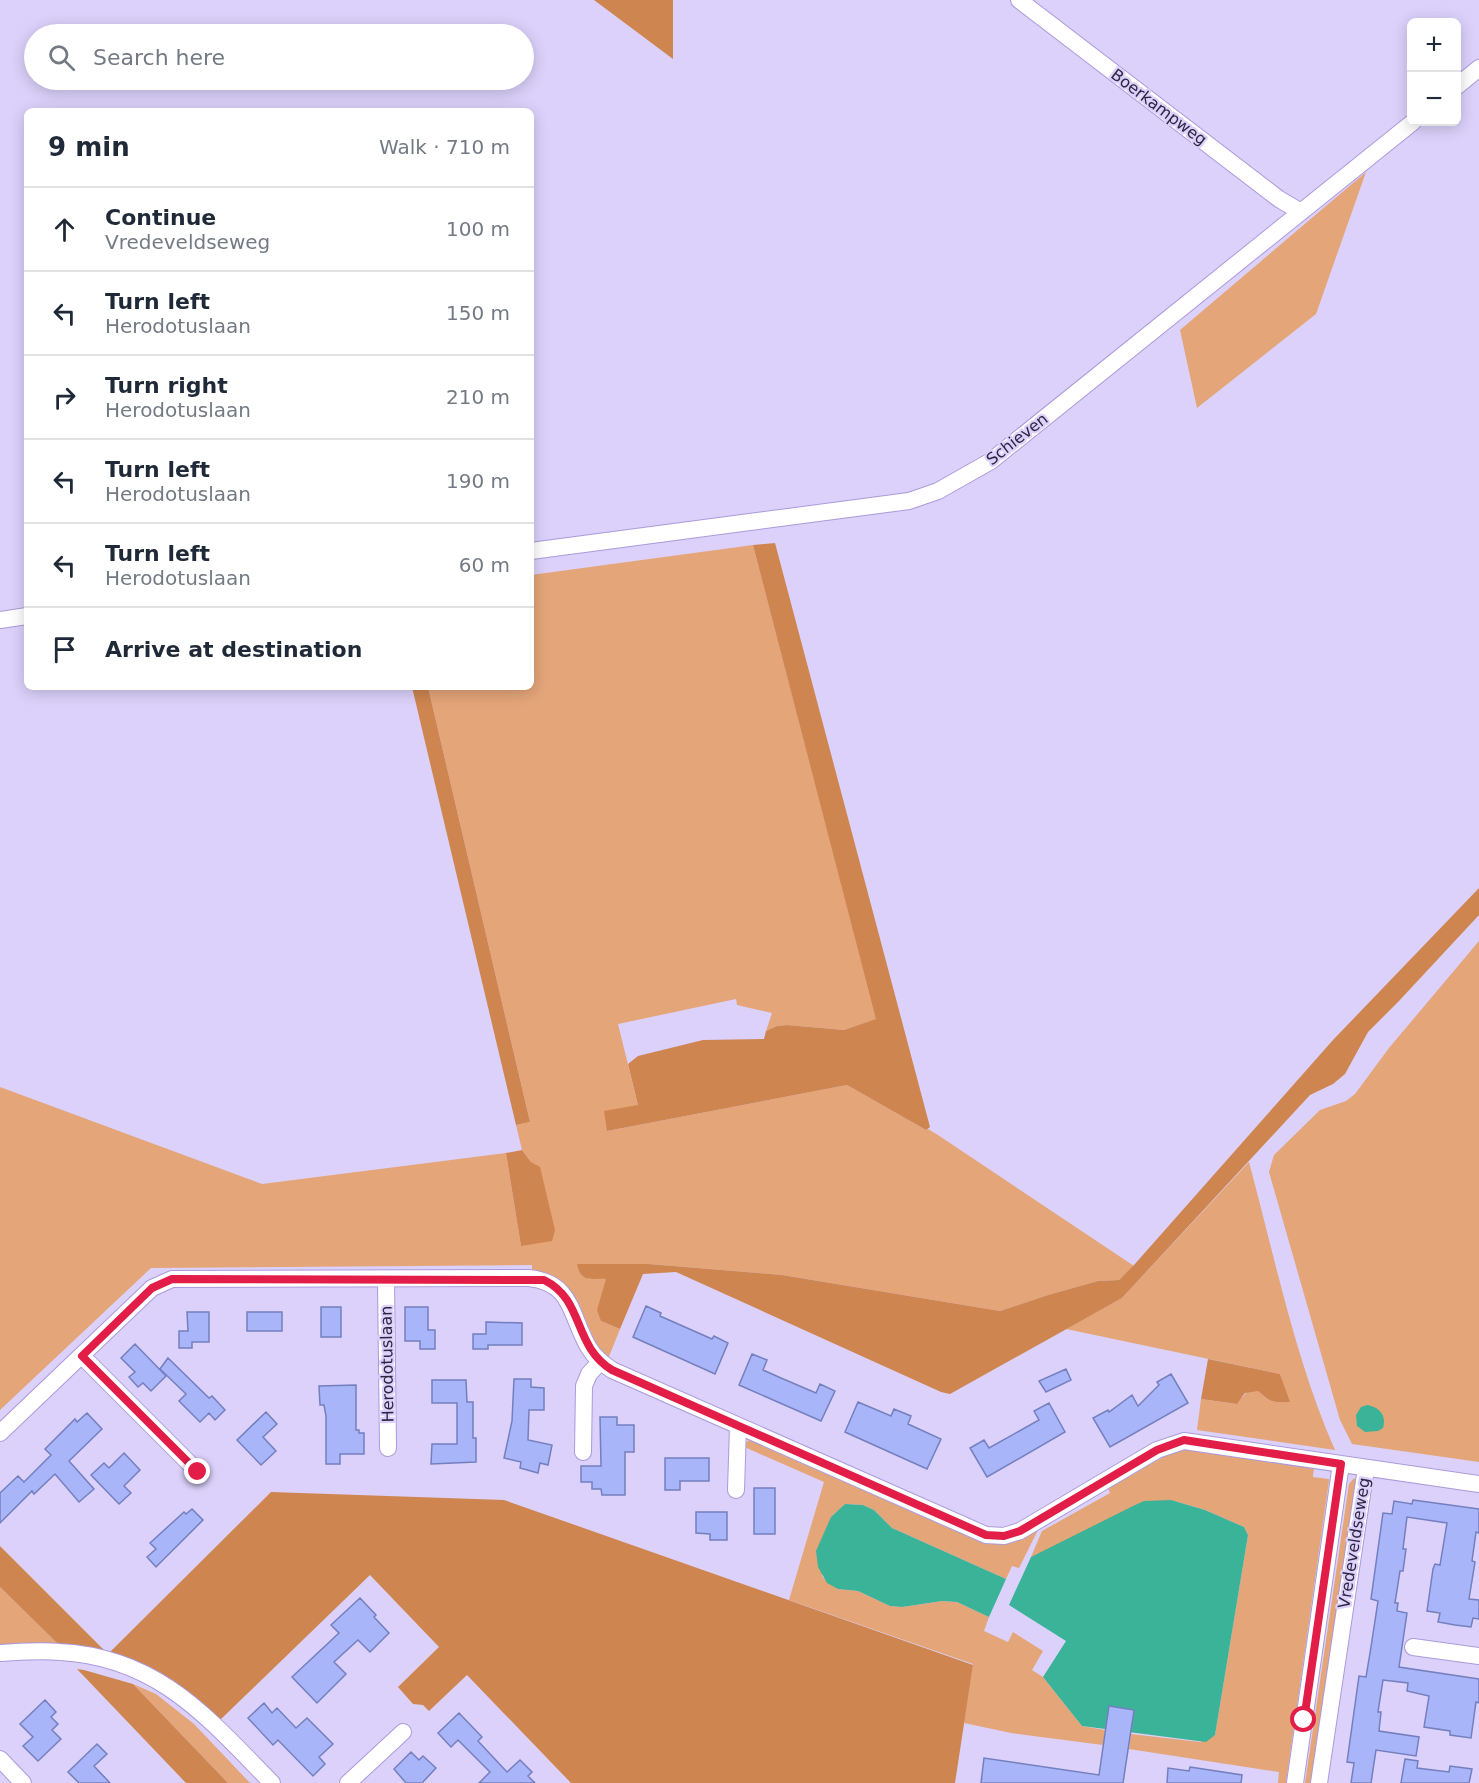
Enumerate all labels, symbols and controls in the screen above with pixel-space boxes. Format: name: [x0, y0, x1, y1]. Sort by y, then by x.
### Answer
map controls: [1407, 18, 1461, 126]
button: +: [1407, 18, 1461, 72]
search box: [24, 24, 534, 90]
icon: search: [45, 41, 78, 74]
text: Search here: [93, 45, 225, 70]
street label: Boerkampweg: [1107, 65, 1211, 149]
button: −: [1407, 72, 1461, 126]
text: 9 min: [48, 132, 130, 162]
text: Walk · 710 m: [379, 135, 510, 159]
text: Continue: [105, 205, 216, 230]
icon: ahead: [48, 213, 81, 246]
text: 100 m: [446, 217, 510, 241]
text: Vredeveldseweg: [105, 230, 270, 254]
text: Turn left: [105, 289, 210, 314]
icon: left: [48, 297, 81, 330]
text: 150 m: [446, 301, 510, 325]
text: Herodotuslaan: [105, 314, 251, 338]
text: Turn right: [105, 373, 228, 398]
icon: right: [48, 381, 81, 414]
text: 210 m: [446, 385, 510, 409]
text: Herodotuslaan: [105, 398, 251, 422]
street label: Schieven: [982, 409, 1052, 469]
text: Turn left: [105, 457, 210, 482]
icon: left: [48, 465, 81, 498]
text: 190 m: [446, 469, 510, 493]
text: Herodotuslaan: [105, 482, 251, 506]
text: Turn left: [105, 541, 210, 566]
icon: left: [48, 549, 81, 582]
text: 60 m: [459, 553, 510, 577]
text: Herodotuslaan: [105, 566, 251, 590]
icon: arrive: [48, 633, 81, 666]
text: Arrive at destination: [105, 637, 362, 662]
street label: Herodotuslaan: [376, 1305, 398, 1423]
route end: [184, 1458, 210, 1484]
street label: Vredeveldseweg: [1334, 1476, 1374, 1610]
route start: [1290, 1706, 1316, 1732]

